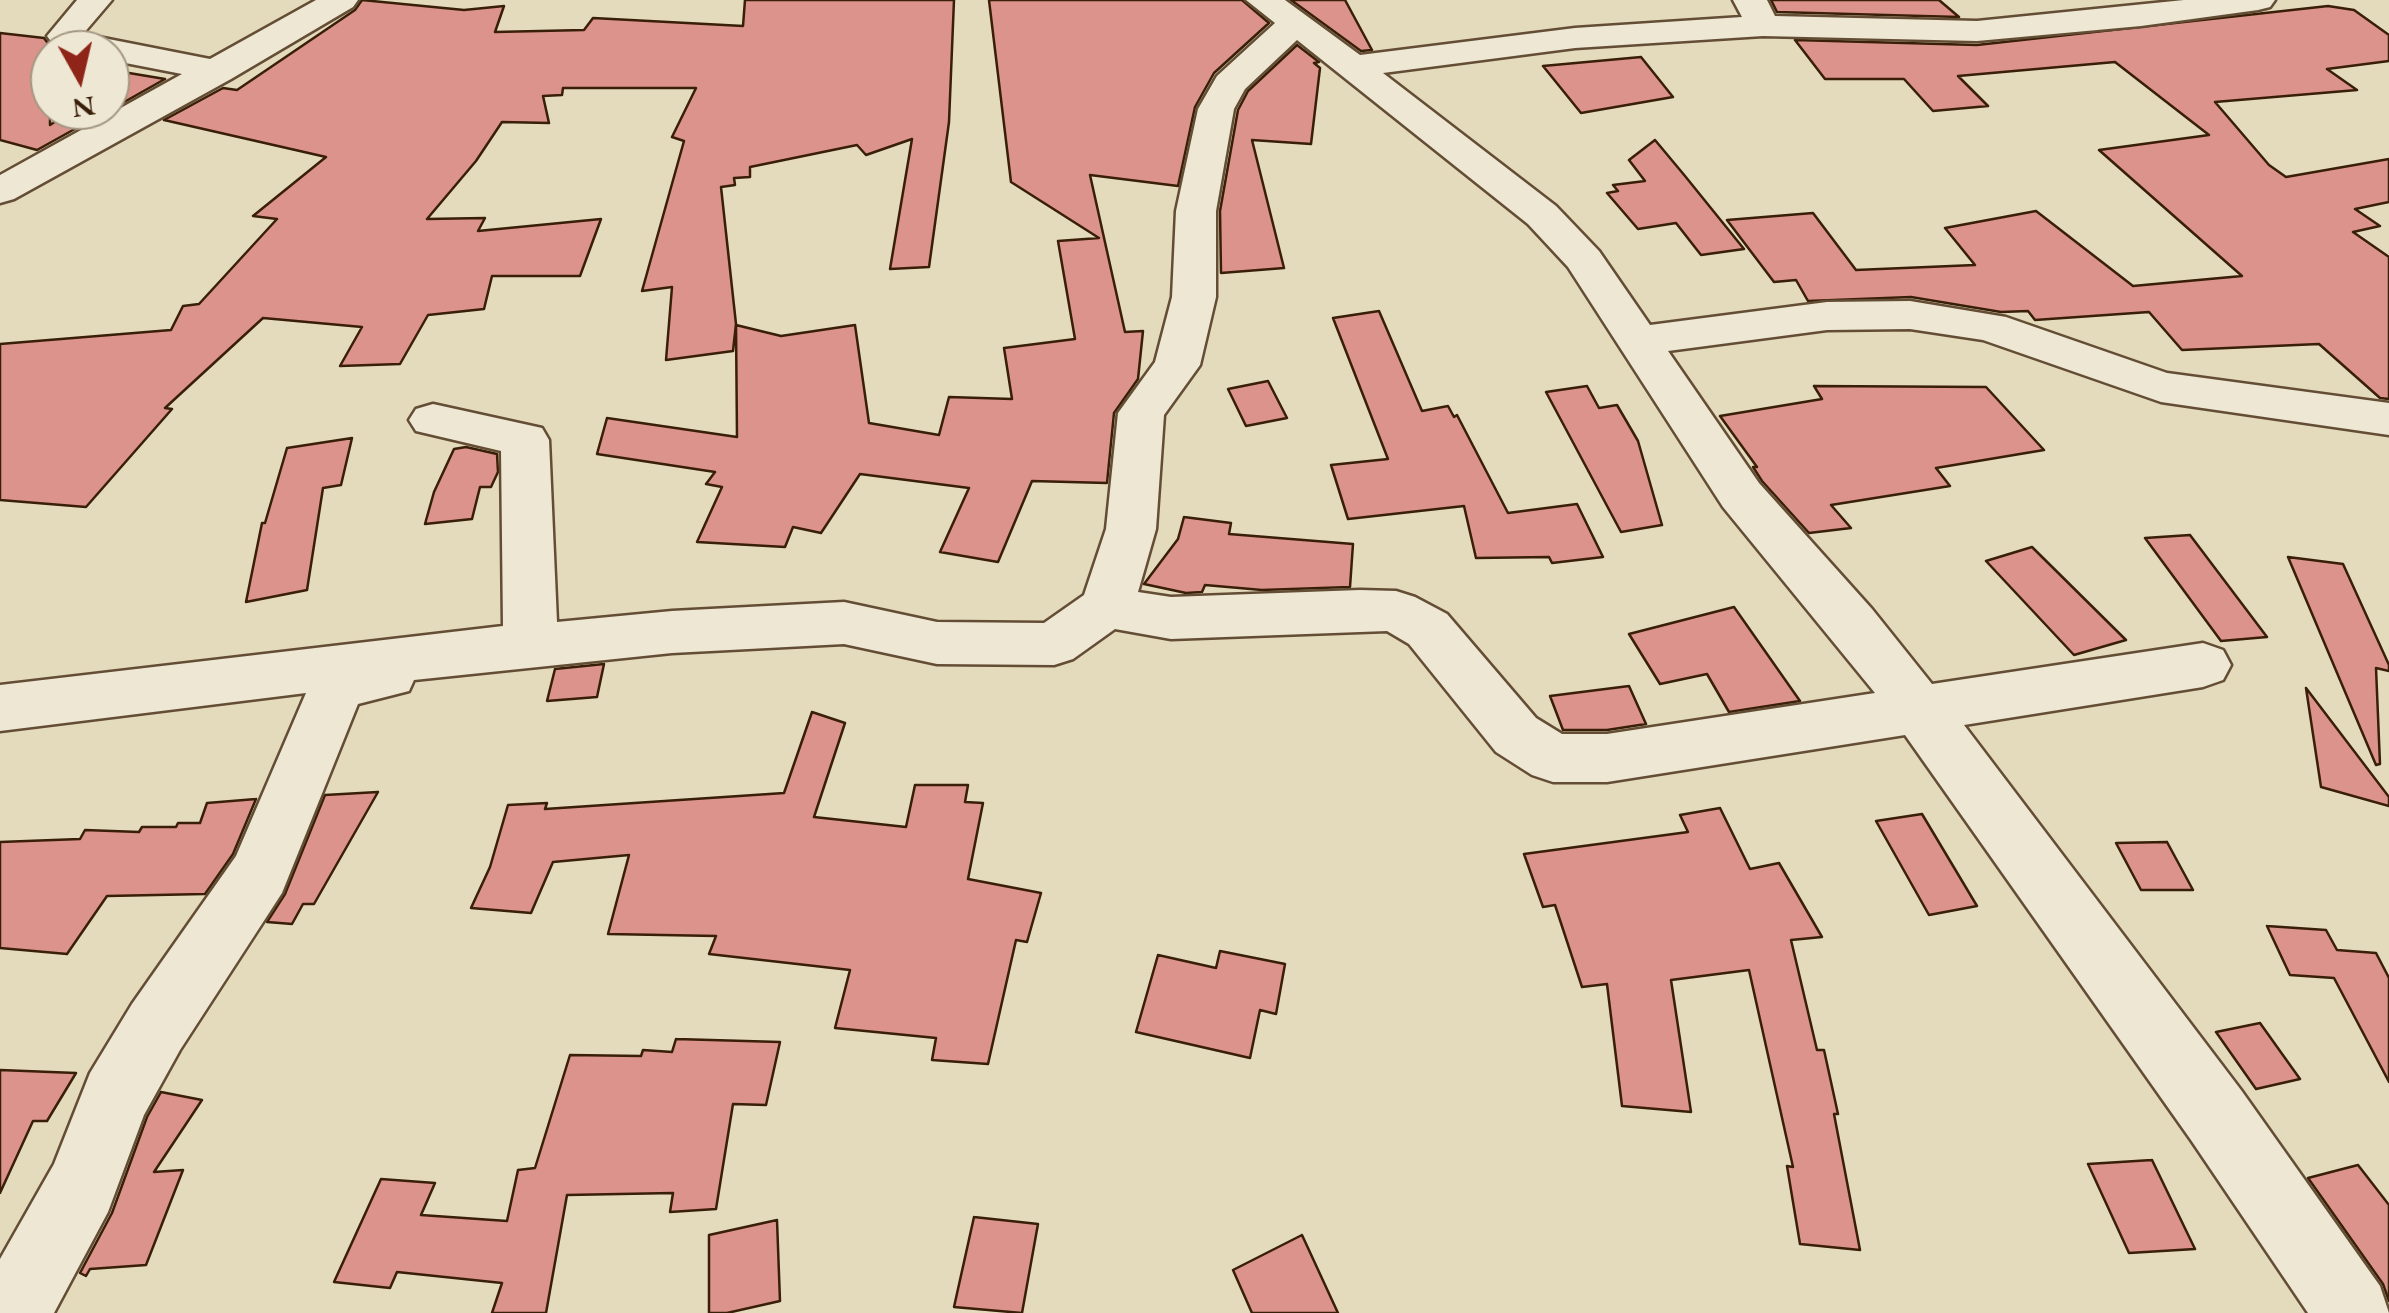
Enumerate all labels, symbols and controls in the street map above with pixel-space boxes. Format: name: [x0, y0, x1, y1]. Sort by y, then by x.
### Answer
north arrow: [30, 30, 130, 130]
text: N: [70, 88, 98, 127]

